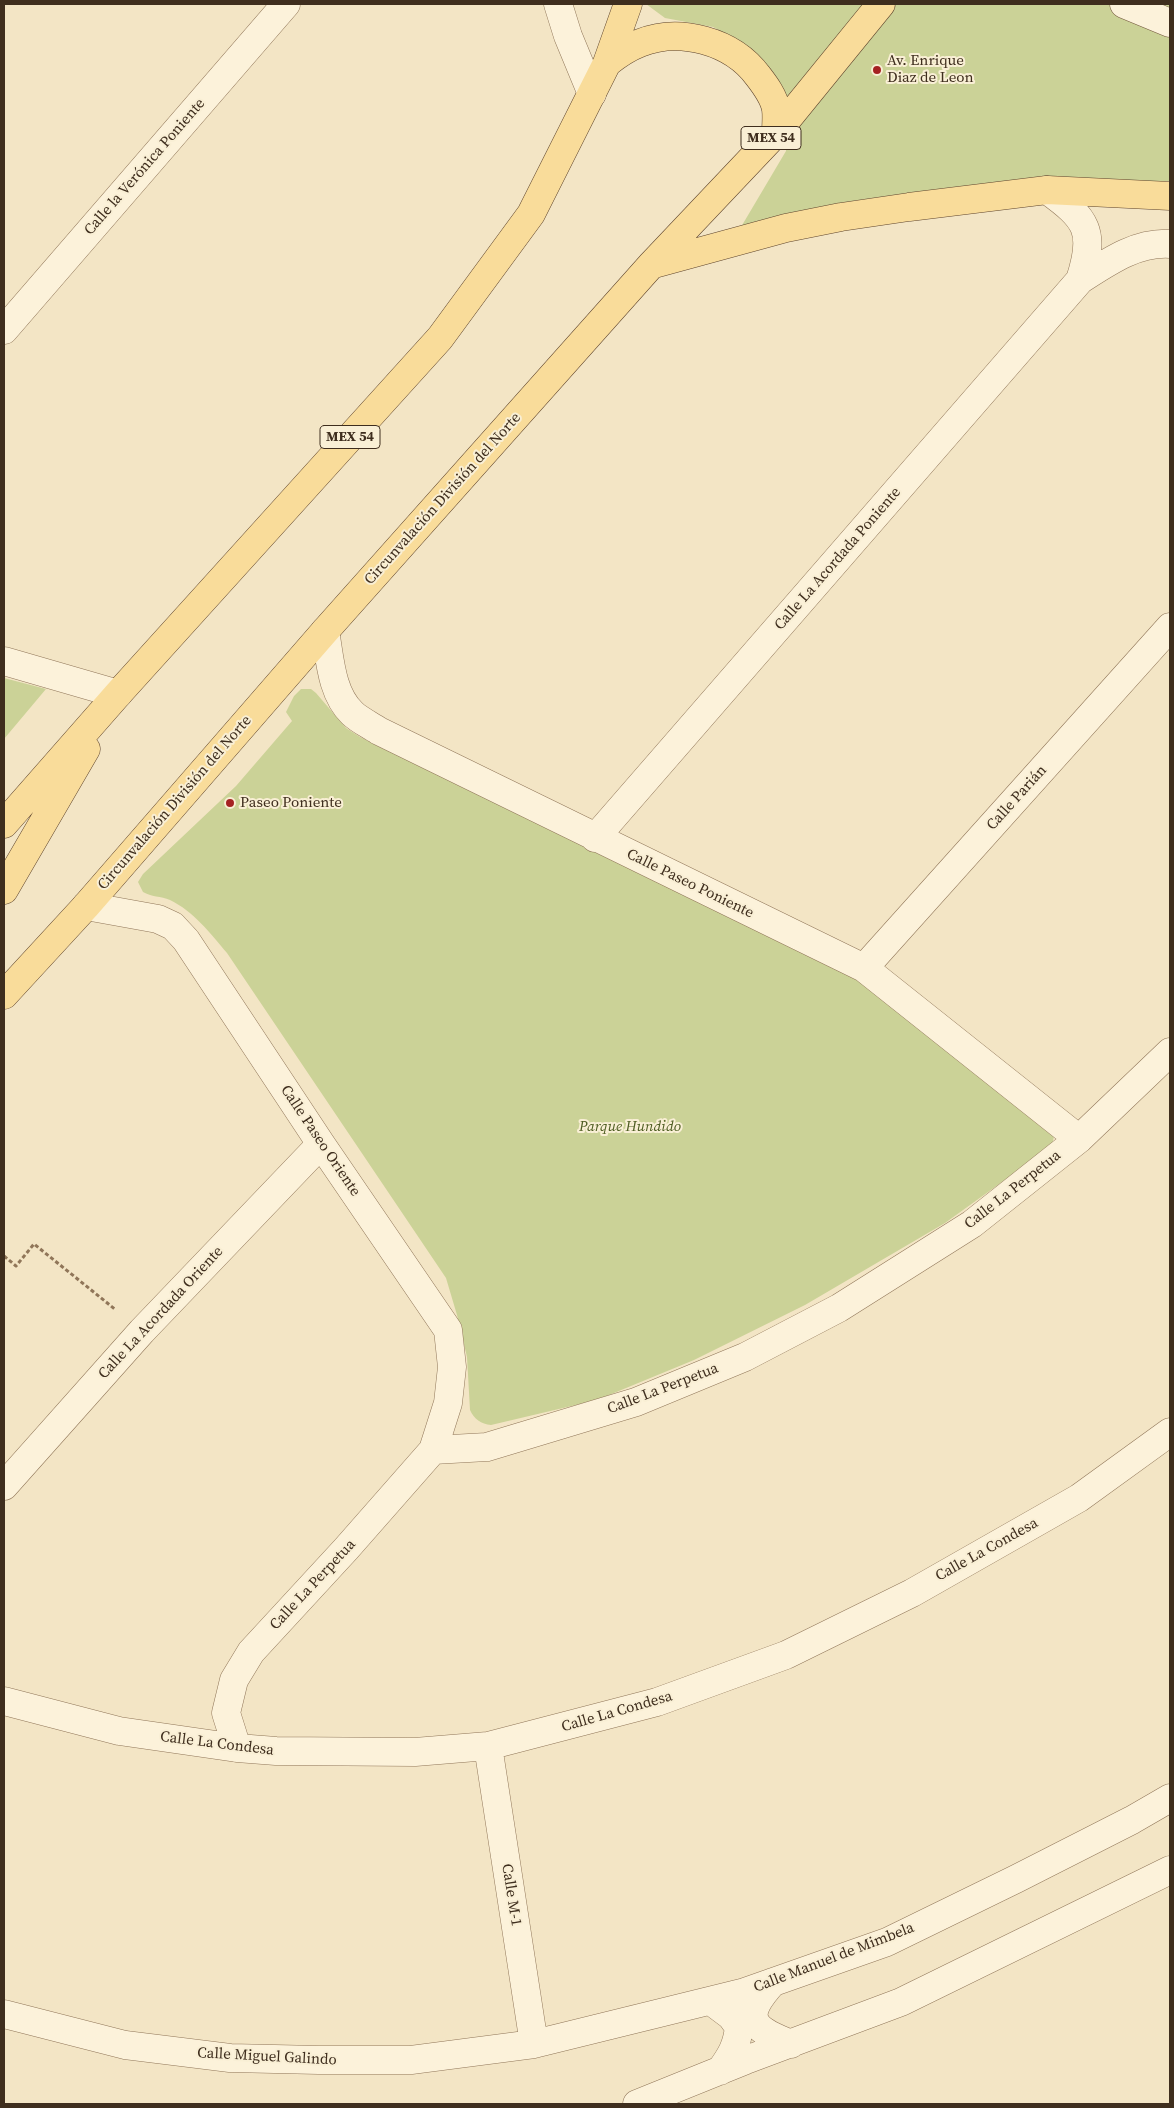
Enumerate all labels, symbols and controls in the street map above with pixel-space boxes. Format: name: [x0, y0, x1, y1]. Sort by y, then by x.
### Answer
place label: Av. Enrique Diaz de Leon: [887, 52, 974, 87]
marker: Av. Enrique Diaz de Leon: [871, 64, 883, 76]
street label: Calle la Verónica Poniente: [81, 95, 209, 239]
road number: MEX 54: [741, 126, 801, 150]
street label: Circunvalación División del Norte: [361, 409, 525, 589]
road number: MEX 54: [320, 426, 380, 448]
street label: Calle La Acordada Poniente: [771, 484, 905, 634]
street label: Circunvalación División del Norte: [94, 712, 256, 894]
street label: Calle Parián: [983, 762, 1051, 834]
place label: Paseo Poniente: [240, 794, 342, 812]
marker: Paseo Poniente: [224, 797, 236, 809]
street label: Calle Paseo Poniente: [624, 845, 756, 923]
street label: Calle Paseo Oriente: [276, 1082, 364, 1200]
park label: Parque Hundido: [579, 1118, 681, 1136]
street label: Calle La Perpetua: [961, 1147, 1065, 1233]
street label: Calle La Acordada Oriente: [95, 1243, 227, 1383]
street label: Calle La Perpetua: [605, 1360, 721, 1418]
street label: Calle La Condesa: [933, 1514, 1041, 1586]
street label: Calle La Perpetua: [266, 1536, 360, 1634]
street label: Calle La Condesa: [560, 1688, 674, 1736]
street label: Calle La Condesa: [159, 1728, 275, 1760]
street label: Calle M-1: [497, 1863, 525, 1927]
street label: Calle Manuel de Mimbela: [751, 1919, 917, 1997]
street label: Calle Miguel Galindo: [197, 2044, 337, 2070]

